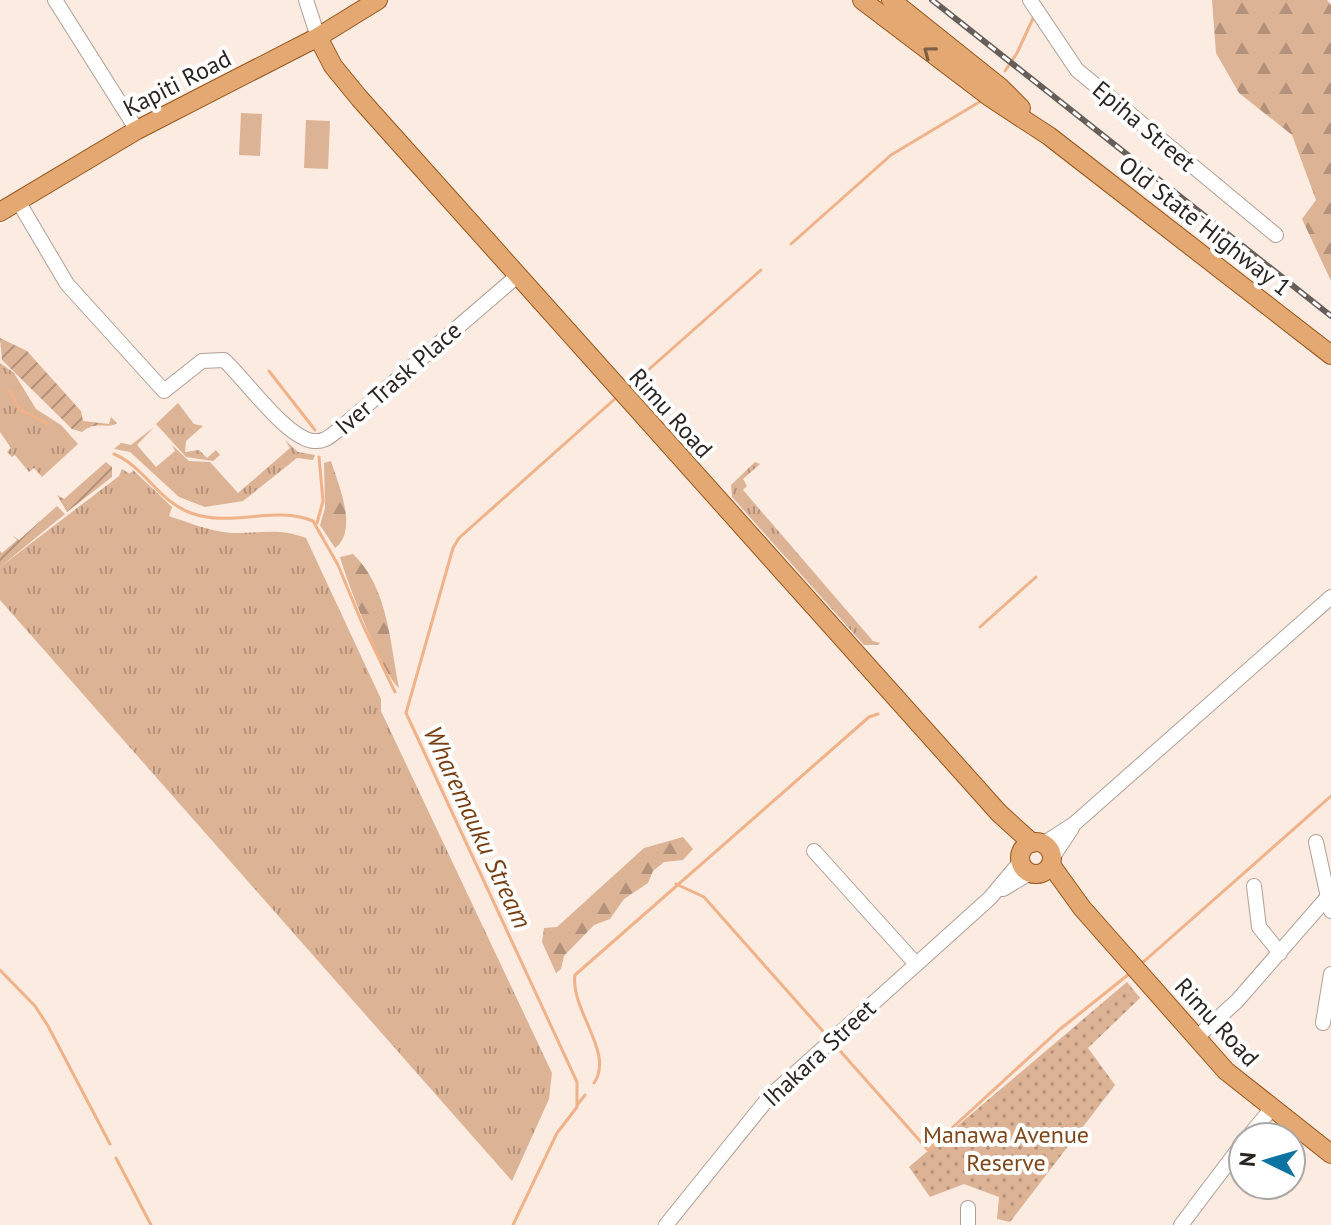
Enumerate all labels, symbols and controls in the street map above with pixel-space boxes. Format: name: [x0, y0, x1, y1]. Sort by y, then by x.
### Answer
street label: Kapiti Road: [118, 43, 236, 123]
one-way arrow: [923, 47, 937, 62]
street label: Epiha Street: [1086, 74, 1202, 178]
street label: Old State Highway 1: [1113, 149, 1297, 303]
street label: Iver Trask Place: [328, 315, 468, 441]
street label: Rimu Road: [623, 362, 719, 464]
water label: Wharemauku Stream: [417, 721, 539, 933]
street label: Rimu Road: [1168, 971, 1266, 1073]
street label: Ihakara Street: [756, 993, 882, 1113]
park label: Manawa Avenue Reserve: [923, 1119, 1089, 1178]
north arrow: [1227, 1121, 1307, 1201]
text: N: [1232, 1151, 1262, 1168]

